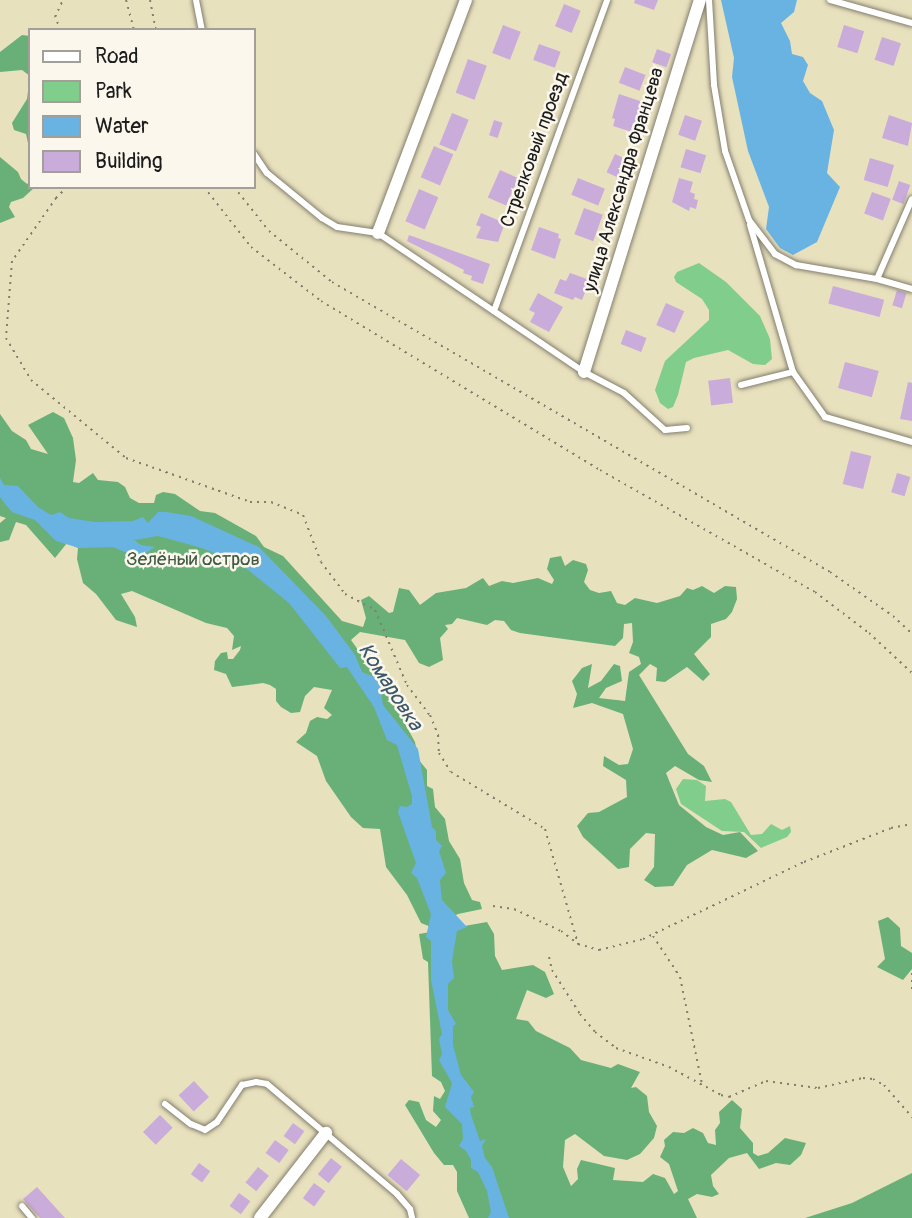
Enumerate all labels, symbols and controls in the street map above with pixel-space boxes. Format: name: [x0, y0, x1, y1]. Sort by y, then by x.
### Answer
legend: [28, 28, 256, 189]
text: Road: [95, 43, 139, 70]
street label: улица Александра Францева: [579, 65, 669, 295]
street label: Стрелковый проезд: [496, 69, 574, 231]
text: Park: [95, 78, 132, 105]
text: Water: [95, 113, 148, 140]
text: Building: [95, 148, 162, 175]
park label: Зелёный остров: [126, 549, 260, 571]
water label: Комаровка: [352, 639, 428, 735]

